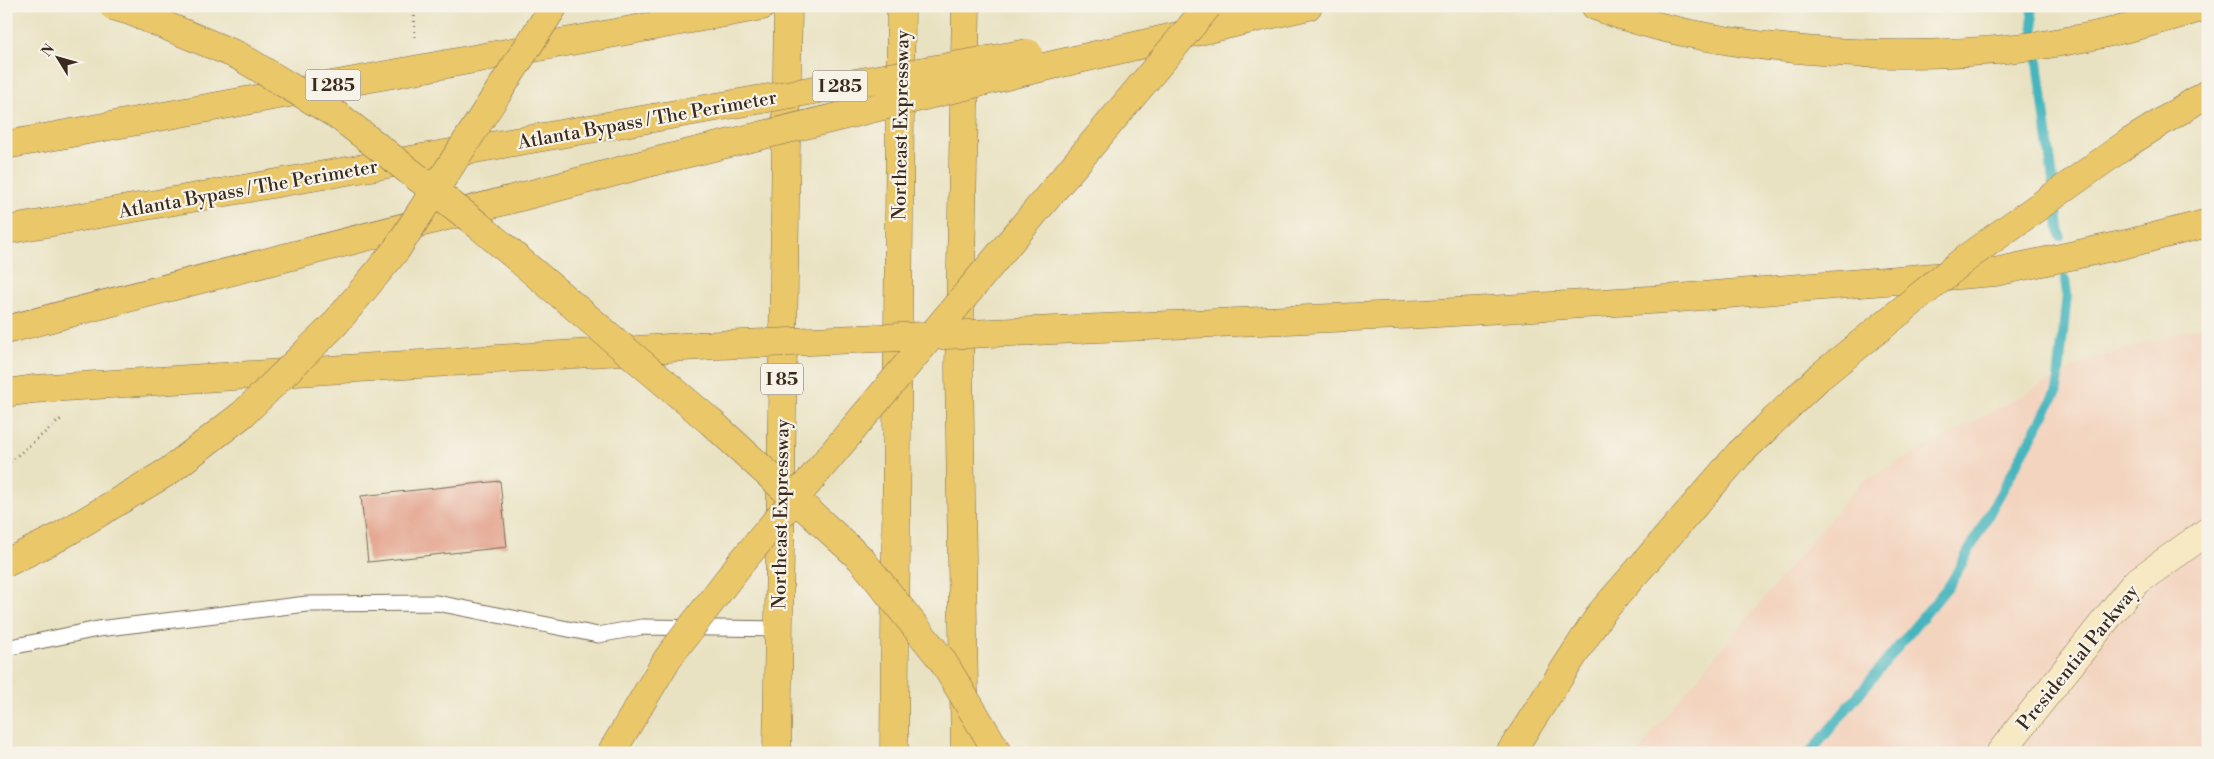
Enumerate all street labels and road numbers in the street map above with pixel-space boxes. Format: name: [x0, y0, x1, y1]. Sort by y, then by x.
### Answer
street label: Northeast Expressway: [887, 29, 915, 220]
road number: I 285: [306, 70, 360, 100]
road number: I 285: [812, 70, 868, 102]
street label: Atlanta Bypass / The Perimeter: [515, 85, 779, 155]
street label: Atlanta Bypass / The Perimeter: [116, 154, 380, 224]
road number: I 85: [761, 364, 803, 394]
street label: Northeast Expressway: [767, 418, 795, 609]
street label: Presidential Parkway: [2012, 579, 2144, 735]

